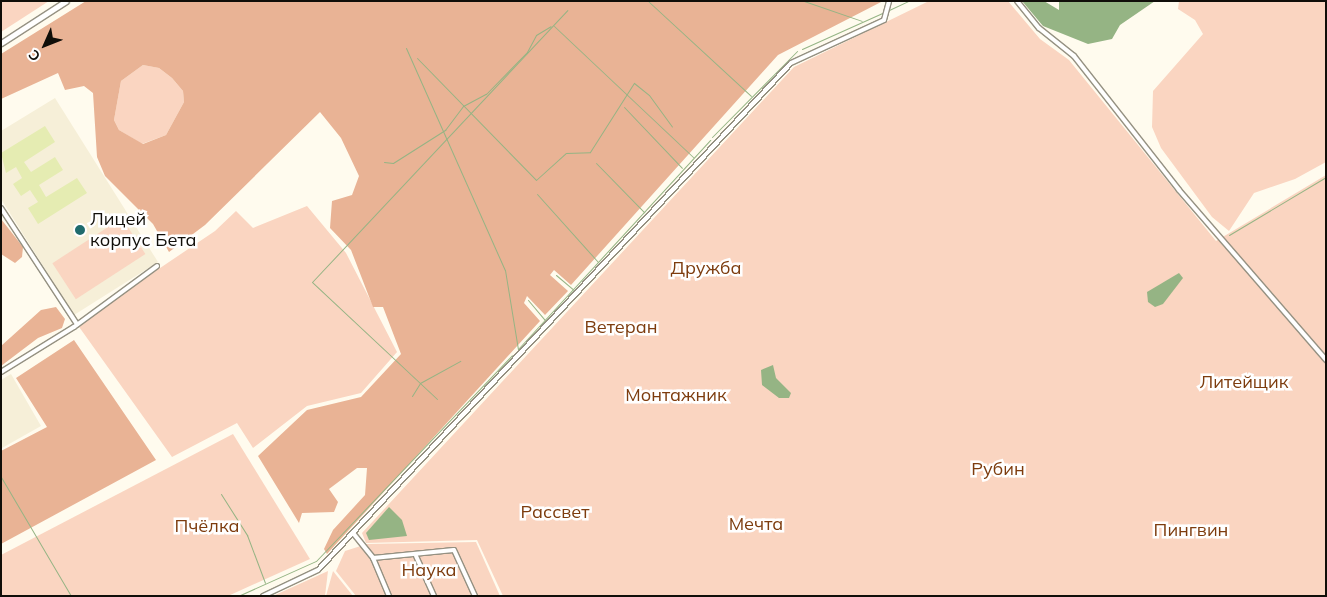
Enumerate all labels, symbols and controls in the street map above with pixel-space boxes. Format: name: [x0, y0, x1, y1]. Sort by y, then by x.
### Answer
north arrow: [20, 20, 70, 70]
text: С: [24, 46, 44, 65]
place label: Лицей корпус Бета: [90, 209, 197, 252]
marker: Лицей корпус Бета: [74, 224, 86, 236]
park label: Дружба: [670, 257, 742, 279]
park label: Ветеран: [584, 316, 658, 338]
park label: Литейщик: [1200, 371, 1288, 393]
park label: Монтажник: [625, 384, 727, 406]
park label: Рубин: [971, 458, 1025, 480]
park label: Рассвет: [521, 501, 589, 523]
park label: Мечта: [729, 513, 783, 535]
park label: Пчёлка: [174, 515, 240, 537]
park label: Пингвин: [1154, 519, 1228, 541]
park label: Наука: [401, 559, 457, 581]

